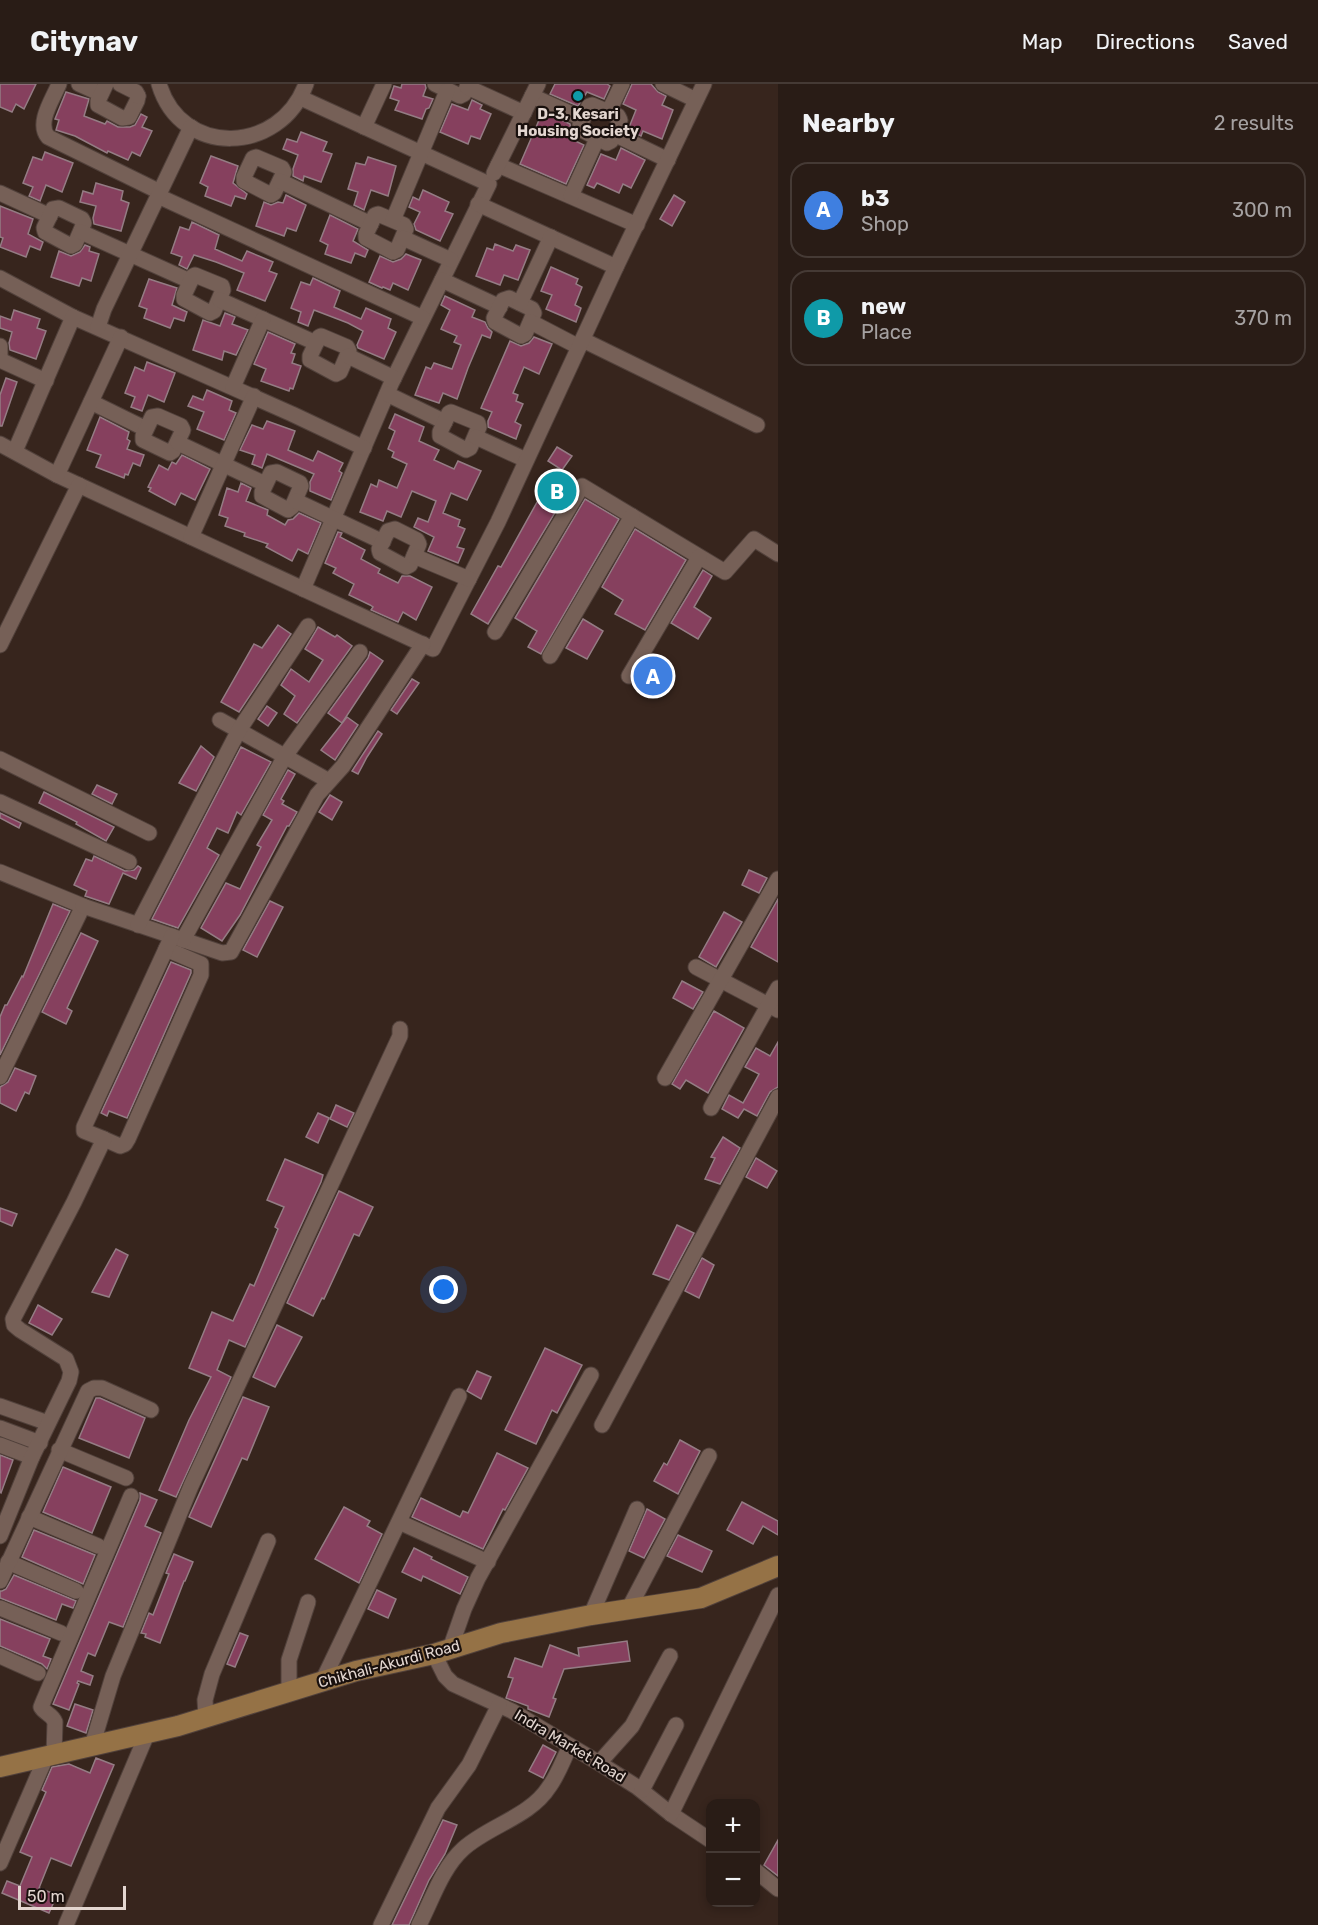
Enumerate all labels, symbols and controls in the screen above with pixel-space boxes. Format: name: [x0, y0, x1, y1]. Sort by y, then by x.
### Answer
text: Citynav: [30, 25, 138, 58]
text: Map: [1022, 29, 1063, 54]
text: Directions: [1096, 29, 1195, 54]
text: Saved: [1228, 29, 1288, 54]
marker: D-3, Kesari Housing Society: [571, 89, 585, 103]
place label: D-3, Kesari Housing Society: [517, 105, 639, 140]
text: Nearby: [802, 108, 895, 139]
text: 2 results: [1214, 111, 1294, 135]
text: b3: [861, 185, 889, 212]
text: A: [816, 198, 831, 222]
text: 300 m: [1232, 198, 1292, 222]
text: Shop: [861, 212, 909, 236]
text: new: [861, 293, 906, 320]
text: B: [816, 306, 831, 330]
text: 370 m: [1234, 306, 1292, 330]
text: Place: [861, 320, 912, 344]
pin: B: [538, 468, 576, 514]
pin: A: [634, 654, 672, 698]
your location: [429, 1275, 458, 1304]
street label: Chikhali-Akurdi Road: [316, 1636, 462, 1692]
street label: Indra Market Road: [511, 1706, 629, 1786]
map controls: [706, 1799, 760, 1907]
button: +: [706, 1799, 760, 1853]
button: −: [706, 1853, 760, 1907]
scale bar: [18, 1883, 126, 1910]
text: 50 m: [27, 1887, 65, 1906]

